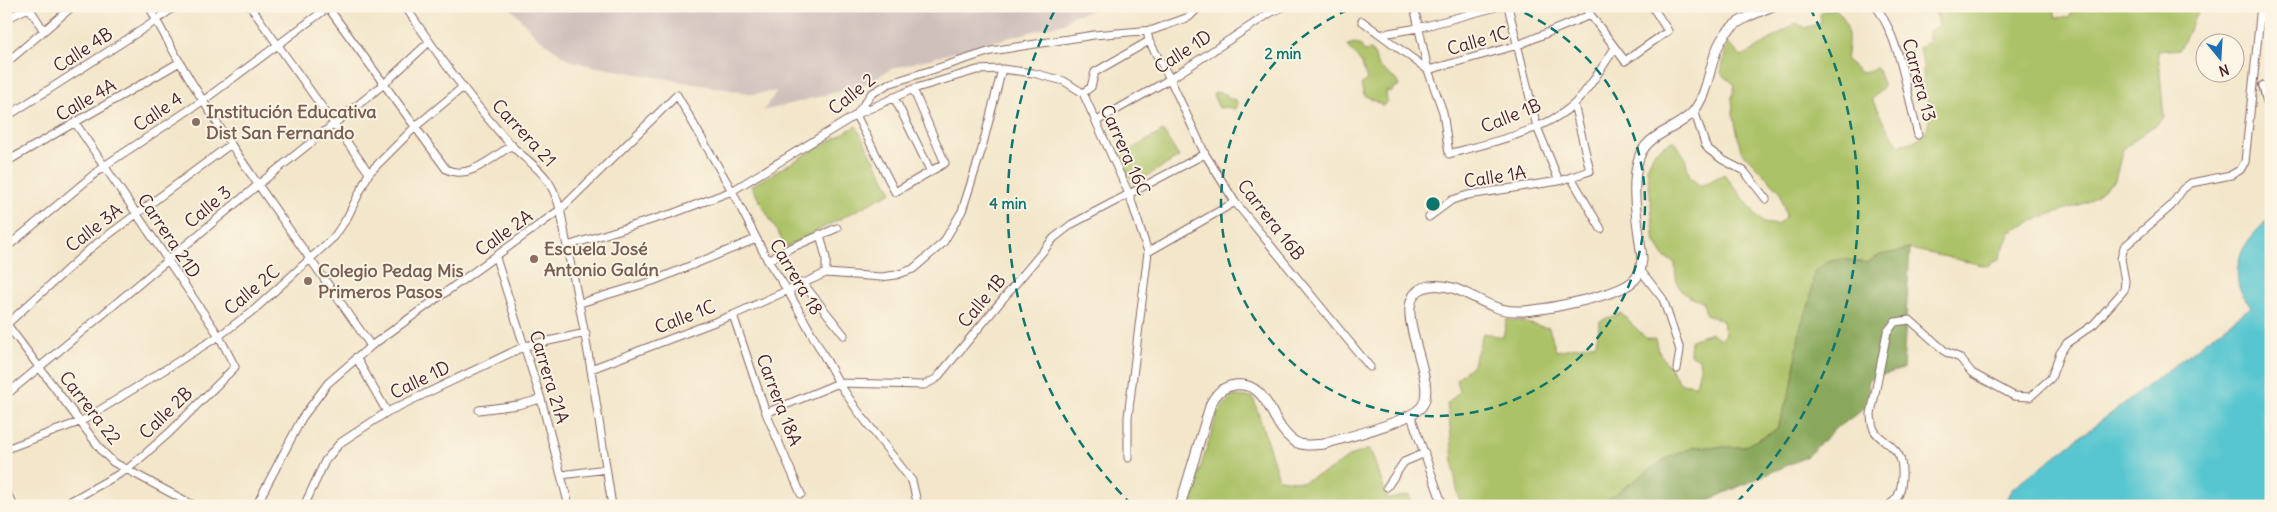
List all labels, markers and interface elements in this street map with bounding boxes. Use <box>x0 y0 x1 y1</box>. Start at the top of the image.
street label: Calle 1C <box>1444 21 1511 60</box>
street label: Calle 4B <box>49 22 117 77</box>
street label: Calle 1D <box>1150 25 1216 79</box>
north arrow <box>2194 32 2244 82</box>
street label: Carrera 13 <box>1897 36 1942 124</box>
text: 2 min <box>1265 44 1302 63</box>
text: N <box>2217 60 2231 80</box>
street label: Calle 2 <box>824 68 880 120</box>
street label: Calle 4A <box>51 73 120 126</box>
street label: Calle 4 <box>129 87 187 136</box>
street label: Calle 1B <box>1477 93 1544 138</box>
street label: Carrera 21 <box>487 94 562 171</box>
place label: Institución Educativa Dist San Fernando <box>206 100 377 144</box>
street label: Carrera 16C <box>1095 101 1156 199</box>
marker: Institución Educativa Dist San Fernando <box>190 116 202 128</box>
street label: Calle 1A <box>1462 160 1528 193</box>
street label: Carrera 16B <box>1233 174 1310 265</box>
street label: Calle 3 <box>180 180 236 233</box>
street label: Carrera 21D <box>133 189 206 282</box>
text: 4 min <box>989 194 1027 213</box>
centre of rings <box>1424 195 1442 213</box>
street label: Calle 3A <box>61 198 127 257</box>
street label: Calle 2A <box>470 204 537 261</box>
street label: Carrera 18 <box>765 234 828 319</box>
place label: Escuela José Antonio Galán <box>544 237 659 281</box>
marker: Escuela José Antonio Galán <box>528 253 540 265</box>
place label: Colegio Pedag Mis Primeros Pasos <box>318 259 464 303</box>
street label: Calle 2C <box>219 260 284 320</box>
street label: Calle 1B <box>953 269 1011 332</box>
marker: Colegio Pedag Mis Primeros Pasos <box>302 275 314 287</box>
street label: Calle 1C <box>651 294 718 339</box>
street label: Carrera 21A <box>524 328 575 426</box>
street label: Carrera 18A <box>751 351 808 449</box>
street label: Calle 1D <box>386 355 454 404</box>
street label: Carrera 22 <box>54 366 126 449</box>
street label: Calle 2B <box>134 382 197 444</box>

